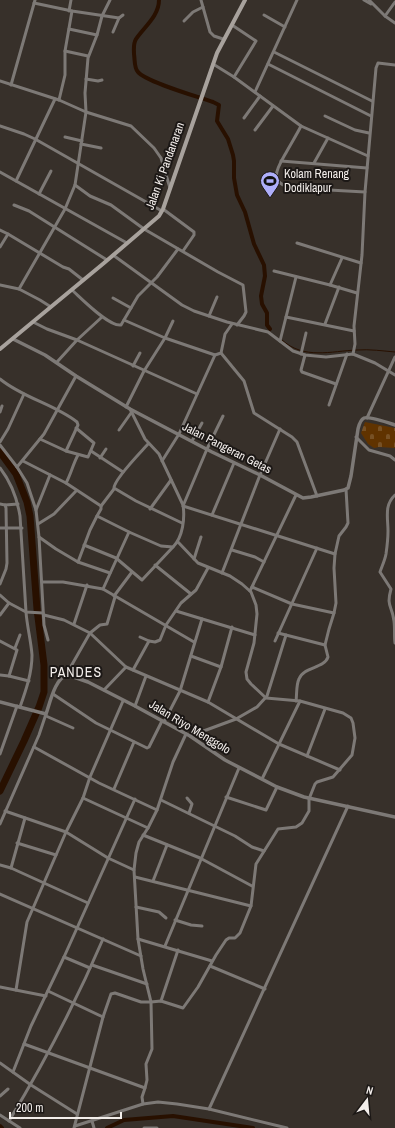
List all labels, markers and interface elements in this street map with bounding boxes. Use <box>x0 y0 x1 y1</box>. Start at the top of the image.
street label: Jalan Ki Pandanaran <box>142 120 188 212</box>
place label: Kolam Renang Dodiklapur <box>284 166 350 196</box>
sports icon: Kolam Renang Dodiklapur <box>259 170 281 198</box>
street label: Jalan Pangeran Getas <box>180 419 274 477</box>
district label: PANDES <box>50 663 102 681</box>
street label: Jalan Riyo Menggolo <box>146 696 234 758</box>
north arrow <box>347 1080 387 1120</box>
text: N <box>365 1083 375 1098</box>
scale bar <box>10 1094 121 1120</box>
text: 200 m <box>16 1100 43 1116</box>

